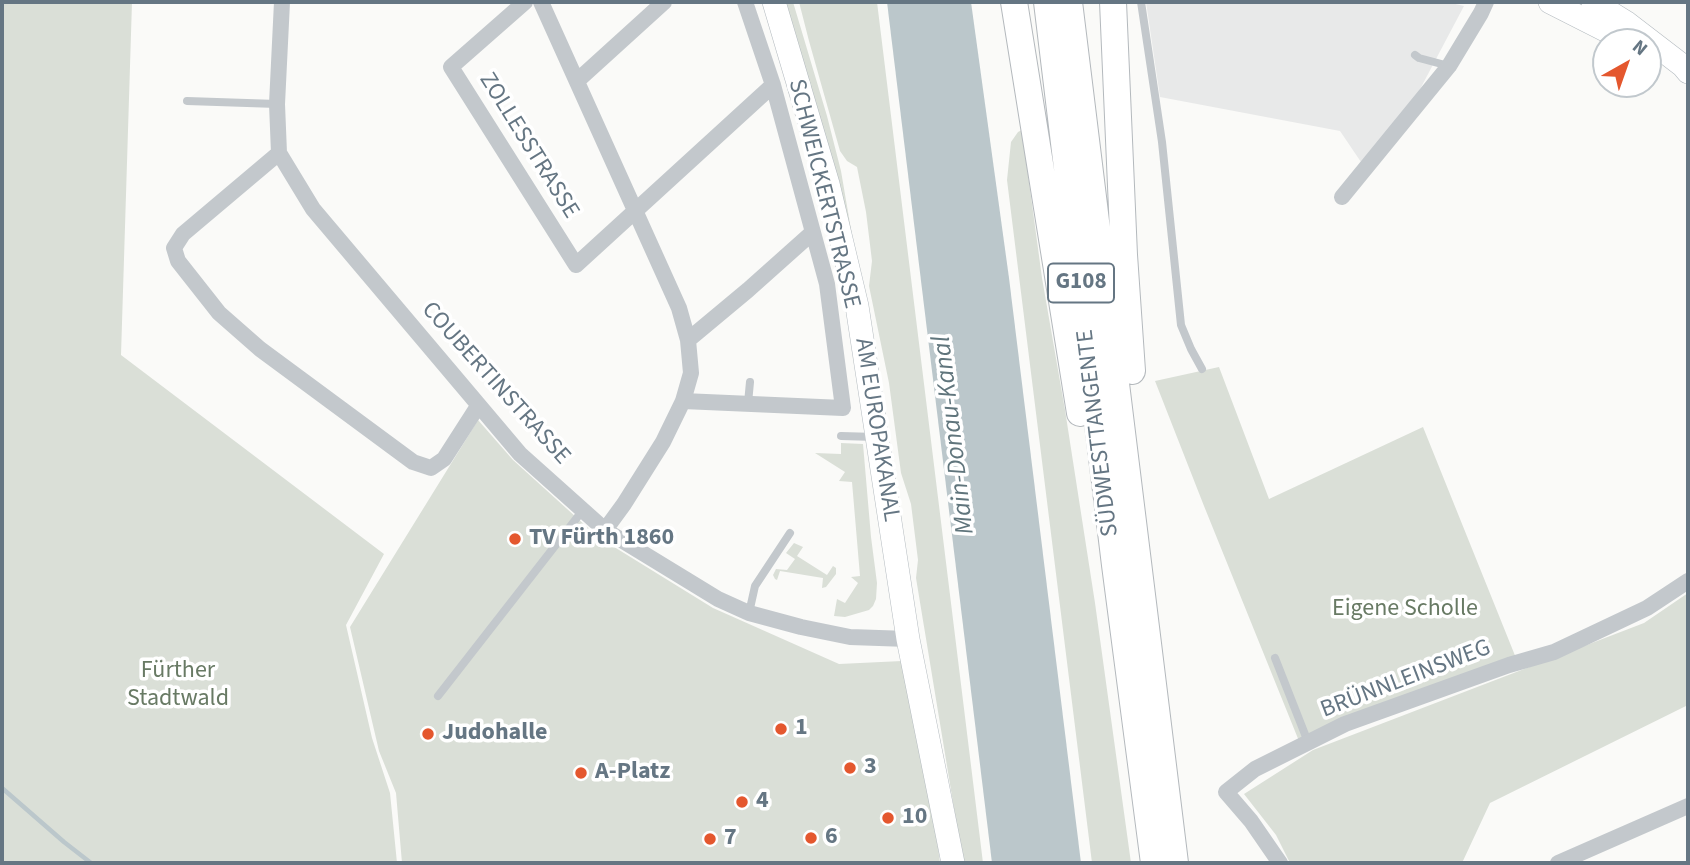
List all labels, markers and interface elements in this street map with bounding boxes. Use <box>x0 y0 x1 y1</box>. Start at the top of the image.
north arrow <box>1592 28 1662 98</box>
text: N <box>1626 34 1653 62</box>
street label: ZOLLESSTRASSE <box>472 68 584 224</box>
street label: SCHWEICKERTSTRASSE <box>781 76 865 312</box>
road number: G108 <box>1048 264 1114 302</box>
street label: COUBERTINSTRASSE <box>414 297 576 471</box>
street label: SÜDWESTTANGENTE <box>1072 328 1126 538</box>
water label: Main-Donau-Kanal <box>927 334 983 536</box>
street label: AM EUROPAKANAL <box>847 336 905 524</box>
place label: TV Fürth 1860 <box>529 525 674 553</box>
marker: TV Fürth 1860 <box>507 531 523 547</box>
park label: Eigene Scholle <box>1332 596 1478 624</box>
street label: BRÜNNLEINSWEG <box>1317 634 1495 726</box>
park label: Fürther Stadtwald <box>127 658 229 714</box>
place label: 1 <box>795 715 808 743</box>
place label: Judohalle <box>442 720 547 748</box>
marker: 1 <box>773 721 789 737</box>
marker: Judohalle <box>420 726 436 742</box>
place label: 3 <box>864 754 877 782</box>
place label: A-Platz <box>595 759 670 787</box>
marker: 3 <box>842 760 858 776</box>
marker: A-Platz <box>573 765 589 781</box>
place label: 4 <box>756 788 769 816</box>
marker: 4 <box>734 794 750 810</box>
place label: 10 <box>902 804 927 832</box>
marker: 10 <box>880 810 896 826</box>
place label: 6 <box>825 824 838 852</box>
place label: 7 <box>724 825 737 853</box>
marker: 6 <box>803 830 819 846</box>
marker: 7 <box>702 831 718 847</box>

